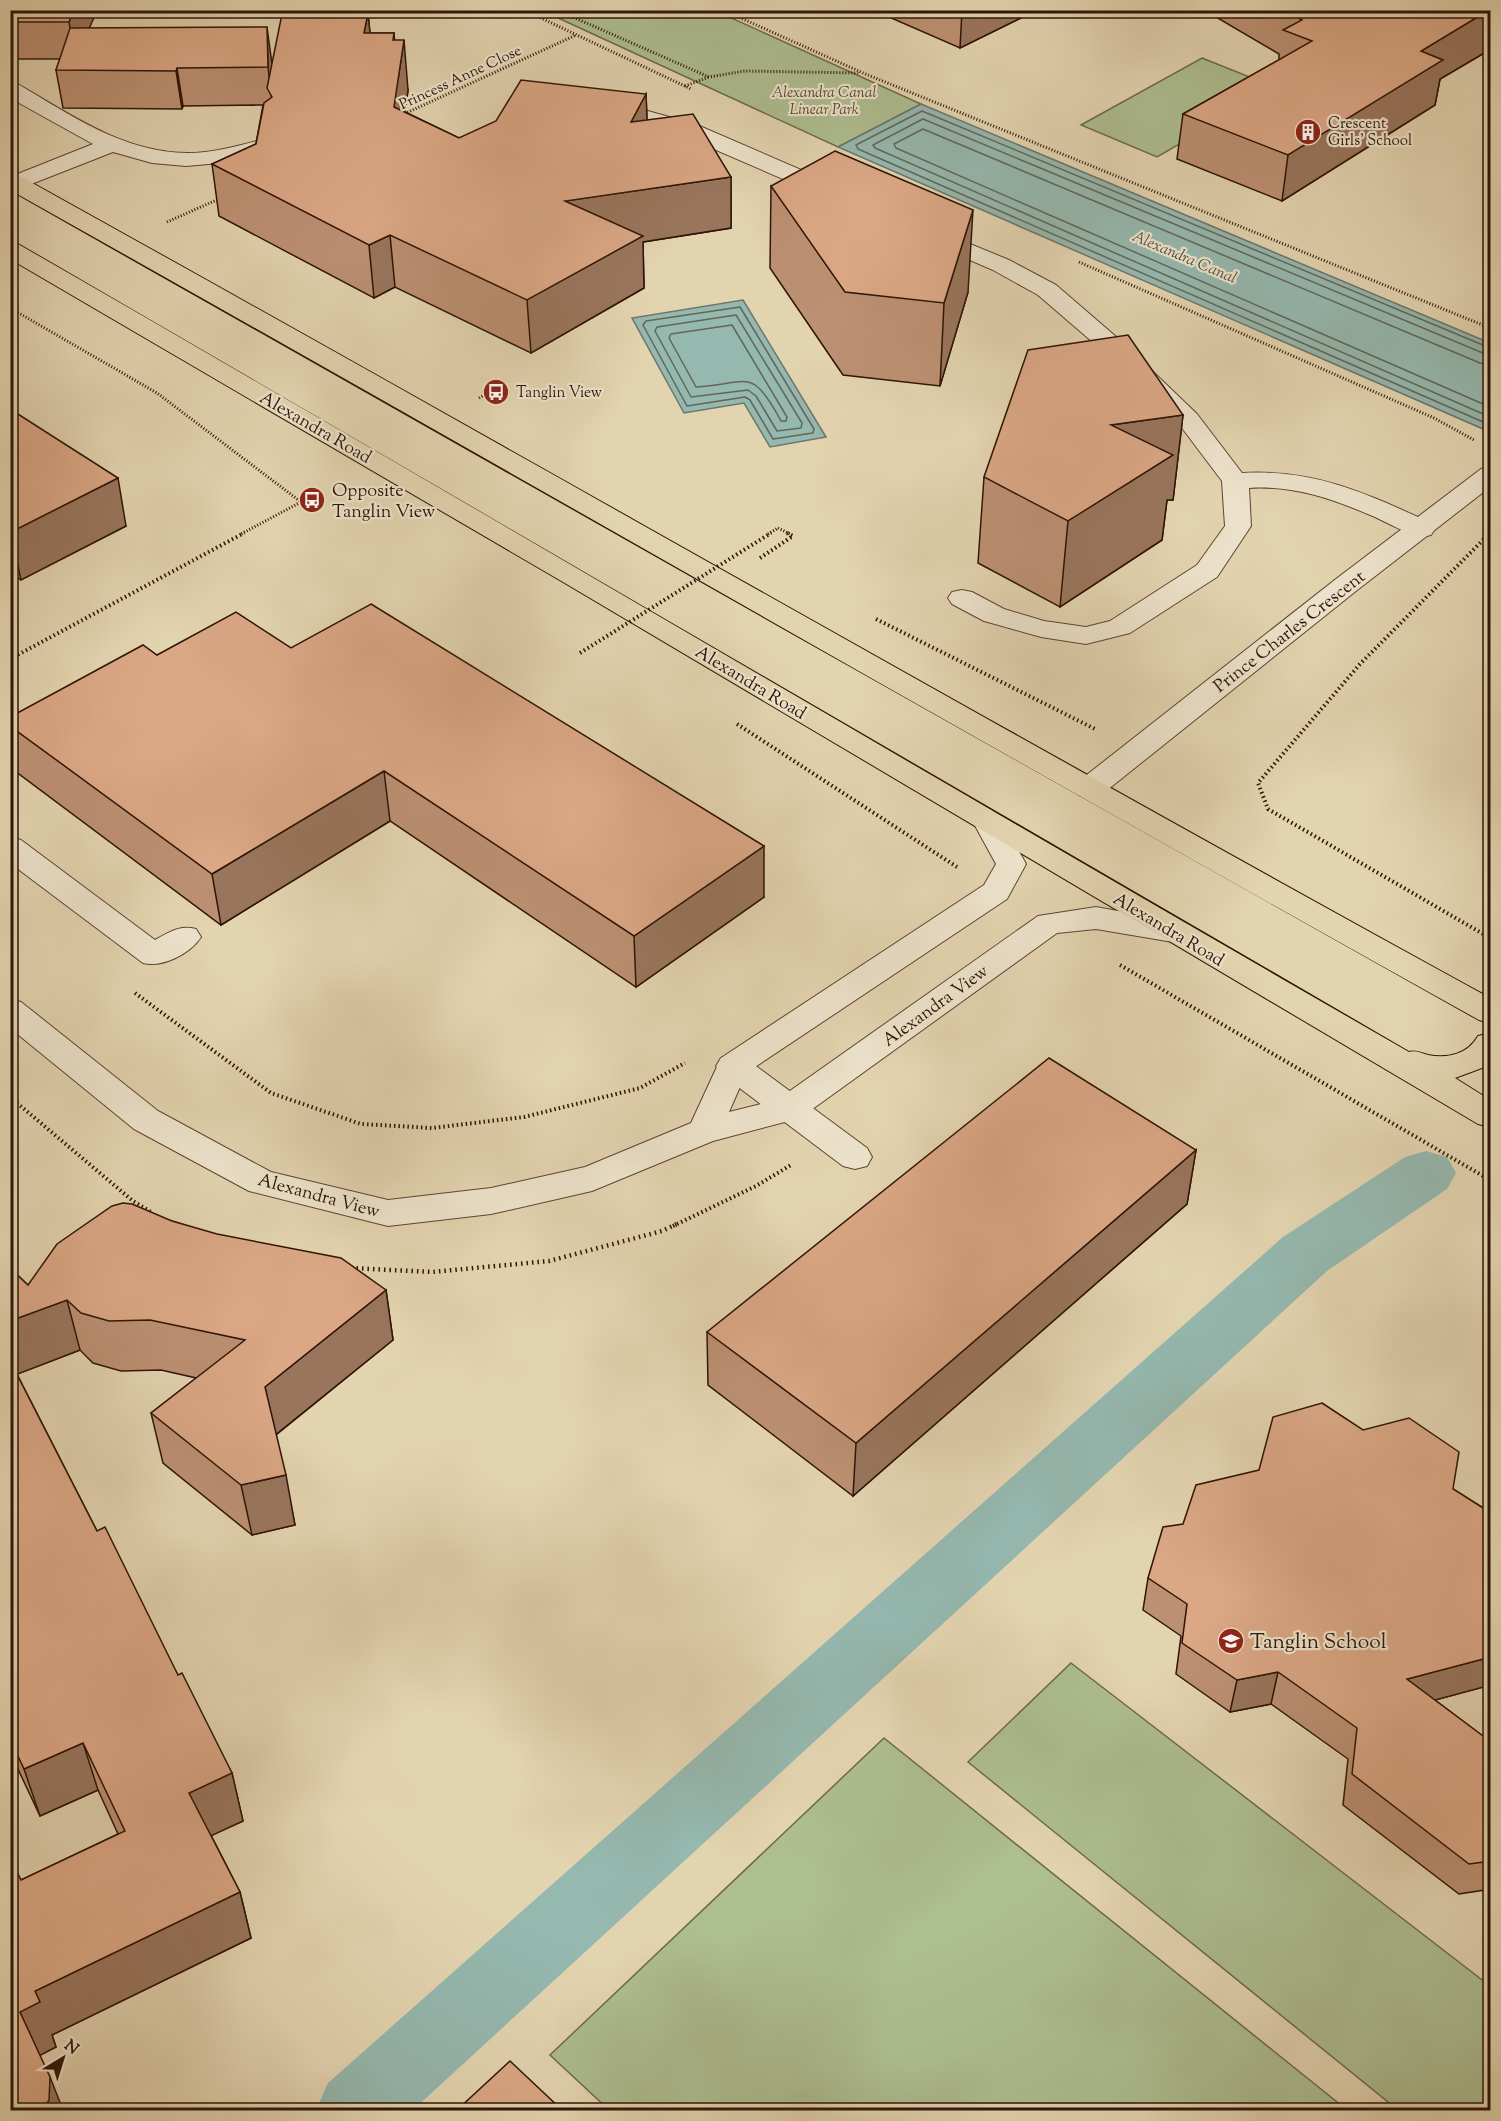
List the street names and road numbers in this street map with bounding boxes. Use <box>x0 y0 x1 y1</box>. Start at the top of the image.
street label: Princess Anne Close <box>396 41 525 116</box>
street label: Alexandra Road <box>254 386 376 471</box>
street label: Prince Charles Crescent <box>1209 565 1372 700</box>
street label: Alexandra Road <box>689 640 811 727</box>
street label: Alexandra Road <box>1107 887 1229 974</box>
street label: Alexandra View <box>878 959 995 1054</box>
street label: Alexandra View <box>255 1168 383 1226</box>

